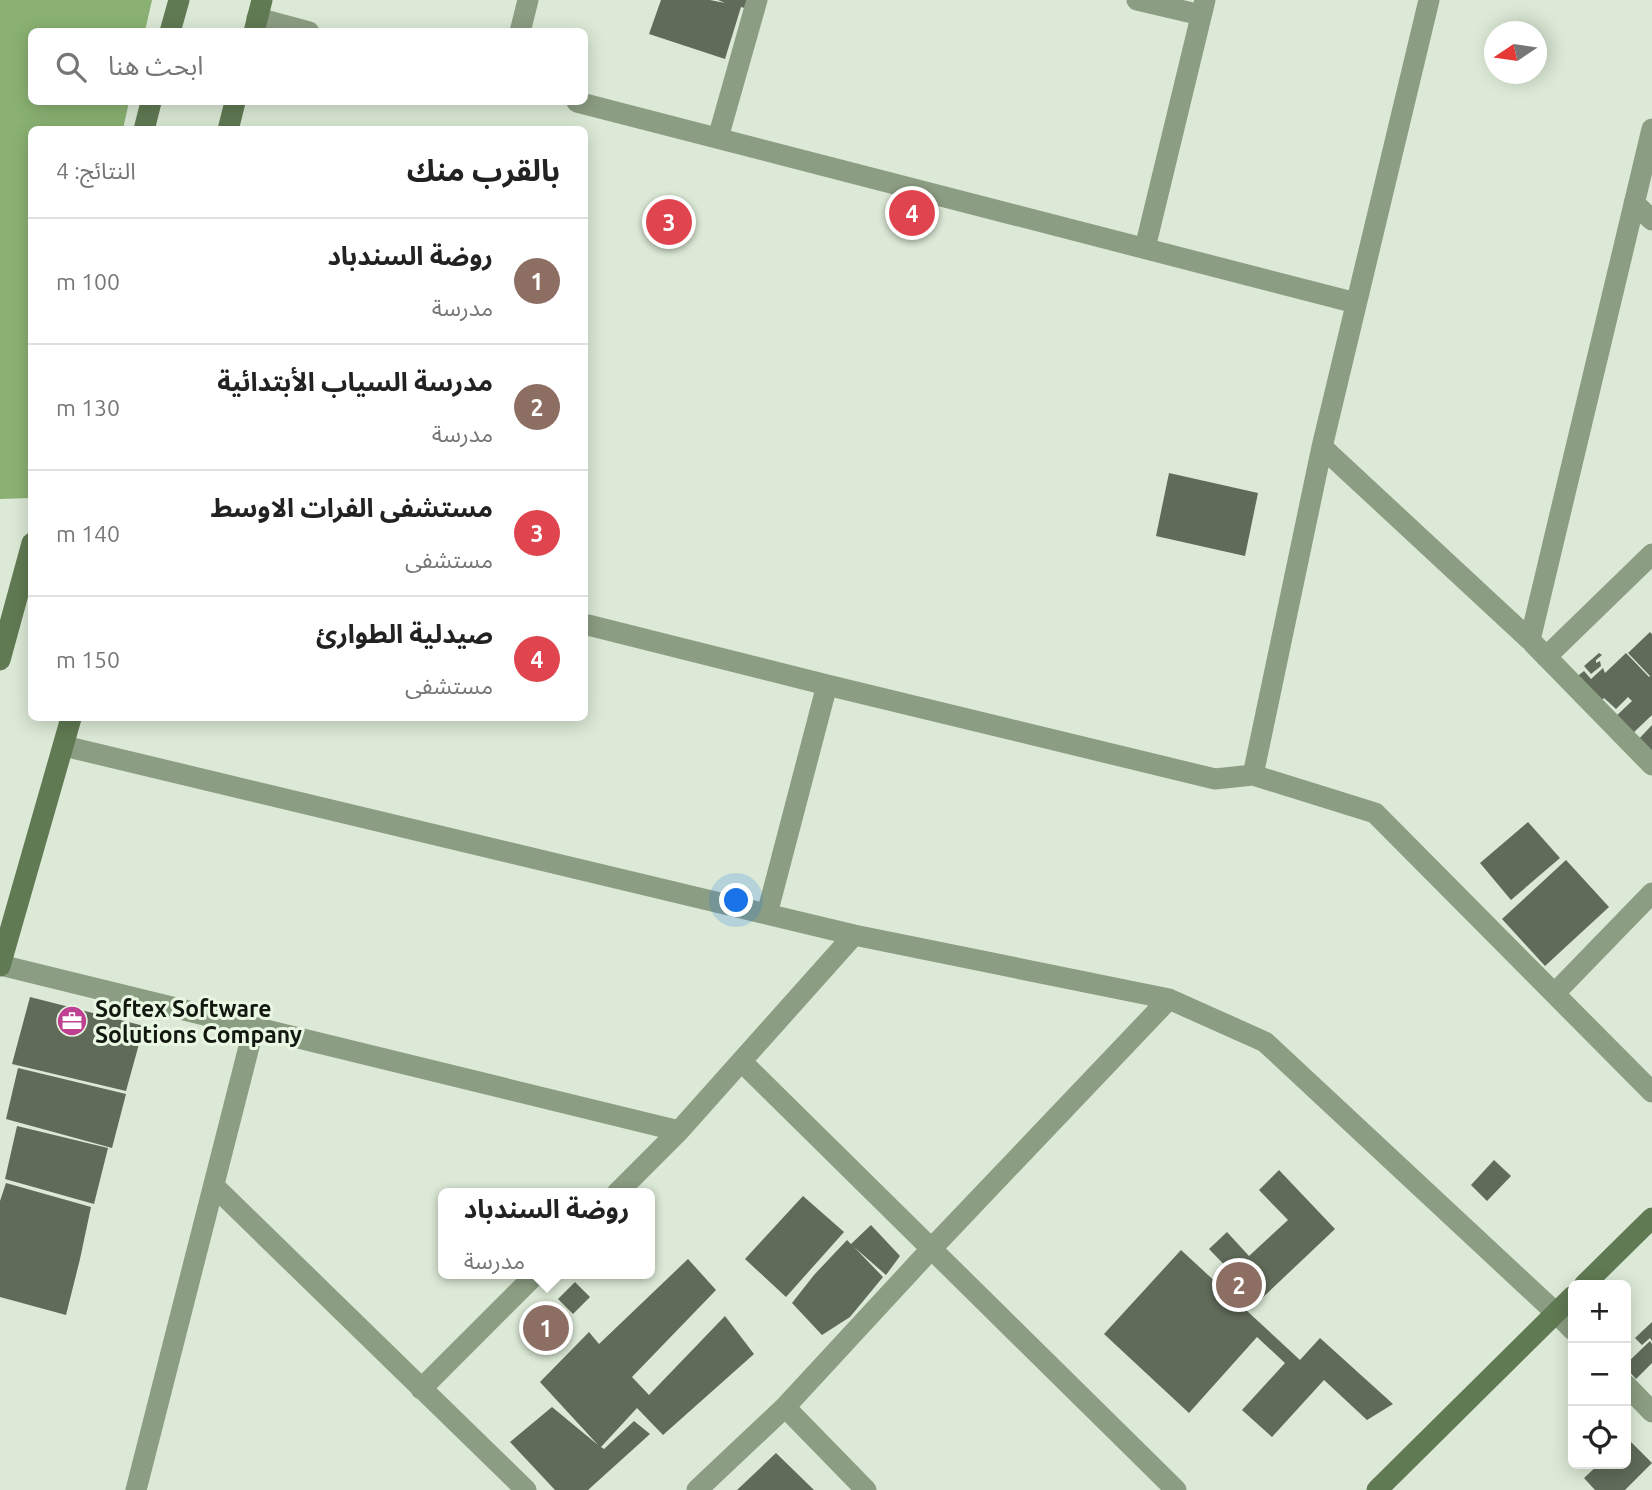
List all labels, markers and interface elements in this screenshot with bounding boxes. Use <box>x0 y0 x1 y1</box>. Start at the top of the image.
north arrow <box>1484 21 1547 84</box>
search box <box>28 28 588 105</box>
icon: search <box>52 48 90 86</box>
text: ابحث هنا <box>108 51 204 80</box>
text: بالقرب منك <box>407 153 560 187</box>
text: النتائج: 4 <box>56 158 136 183</box>
pin: 4 <box>889 187 935 239</box>
pin: 3 <box>646 196 692 248</box>
text: روضة السندباد <box>327 241 493 270</box>
text: 100 m <box>56 269 120 294</box>
text: 1 <box>531 269 544 294</box>
text: مدرسة <box>432 295 493 320</box>
text: مدرسة السياب الأبتدائية <box>217 367 493 396</box>
text: 130 m <box>56 395 120 420</box>
text: 2 <box>531 395 544 420</box>
text: مدرسة <box>432 421 493 446</box>
text: مستشفى الفرات الاوسط <box>210 493 493 522</box>
text: 140 m <box>56 521 120 546</box>
text: 3 <box>531 521 544 546</box>
text: مستشفى <box>405 547 493 572</box>
text: صيدلية الطوارئ <box>316 619 493 648</box>
text: 150 m <box>56 647 120 672</box>
text: 4 <box>531 647 544 672</box>
text: مستشفى <box>405 673 493 698</box>
your location <box>719 883 753 917</box>
place label: Softex Software Solutions Company <box>95 996 302 1047</box>
office icon: Softex Software Solutions Company <box>55 1004 89 1038</box>
popup <box>438 1188 655 1279</box>
text: روضة السندباد <box>464 1194 629 1223</box>
text: مدرسة <box>464 1248 525 1273</box>
pin: 2 <box>1216 1259 1262 1311</box>
map controls <box>1568 1280 1631 1469</box>
button: + <box>1568 1280 1631 1343</box>
pin: 1 <box>523 1302 569 1354</box>
button: − <box>1568 1343 1631 1406</box>
button: locate <box>1568 1406 1631 1469</box>

